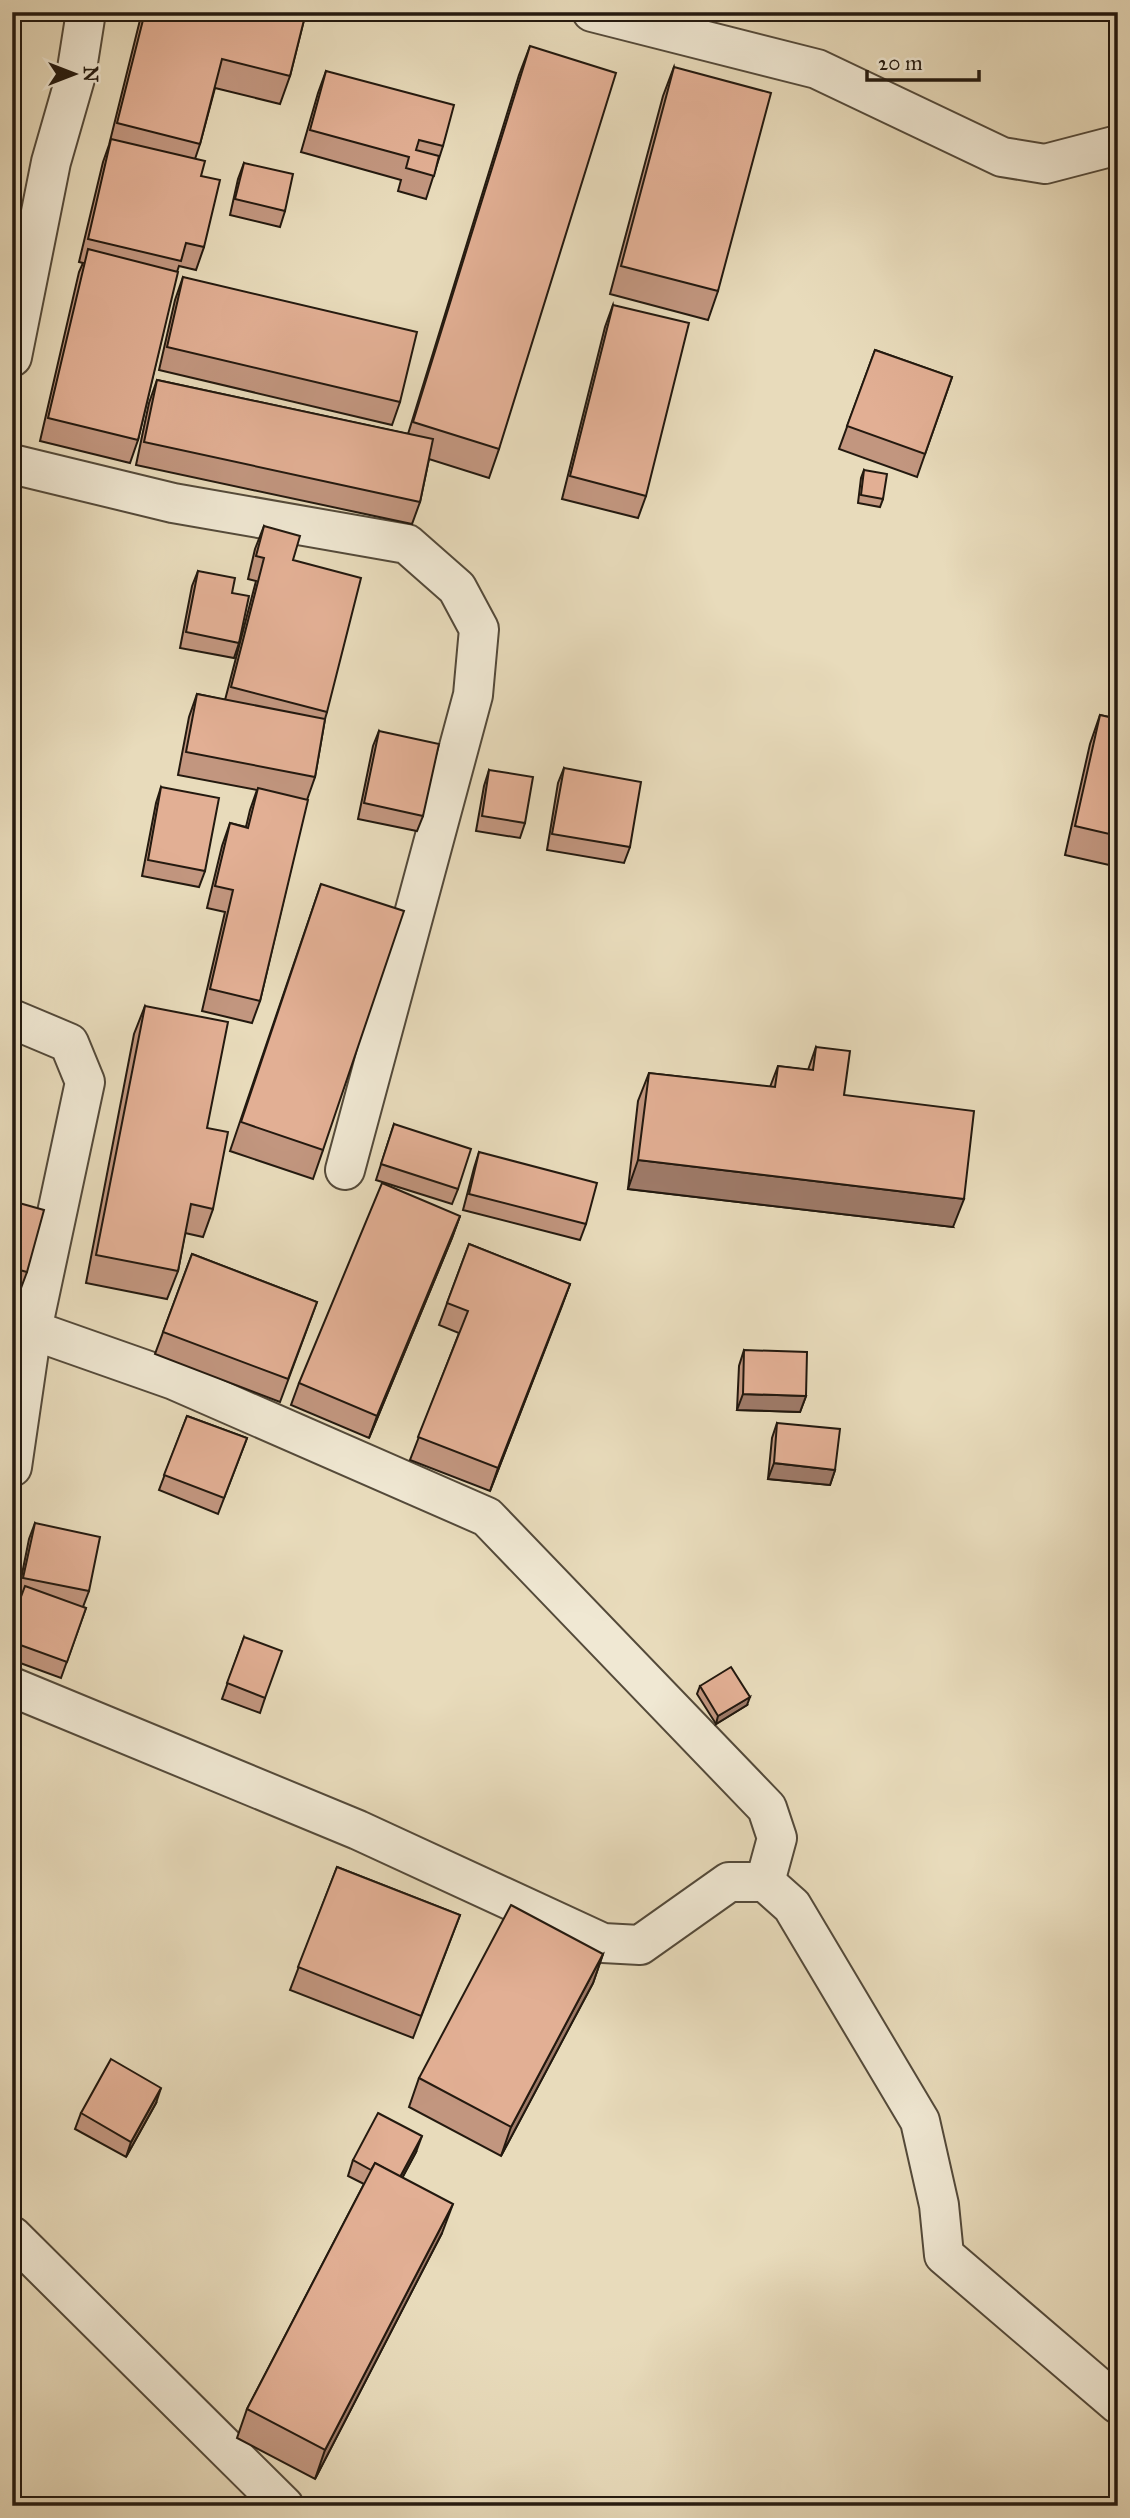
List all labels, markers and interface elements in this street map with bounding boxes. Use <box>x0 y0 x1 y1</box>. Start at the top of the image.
north arrow <box>38 38 108 108</box>
scale bar <box>867 38 979 82</box>
text: 20 m <box>878 50 923 76</box>
text: N <box>79 66 102 82</box>

